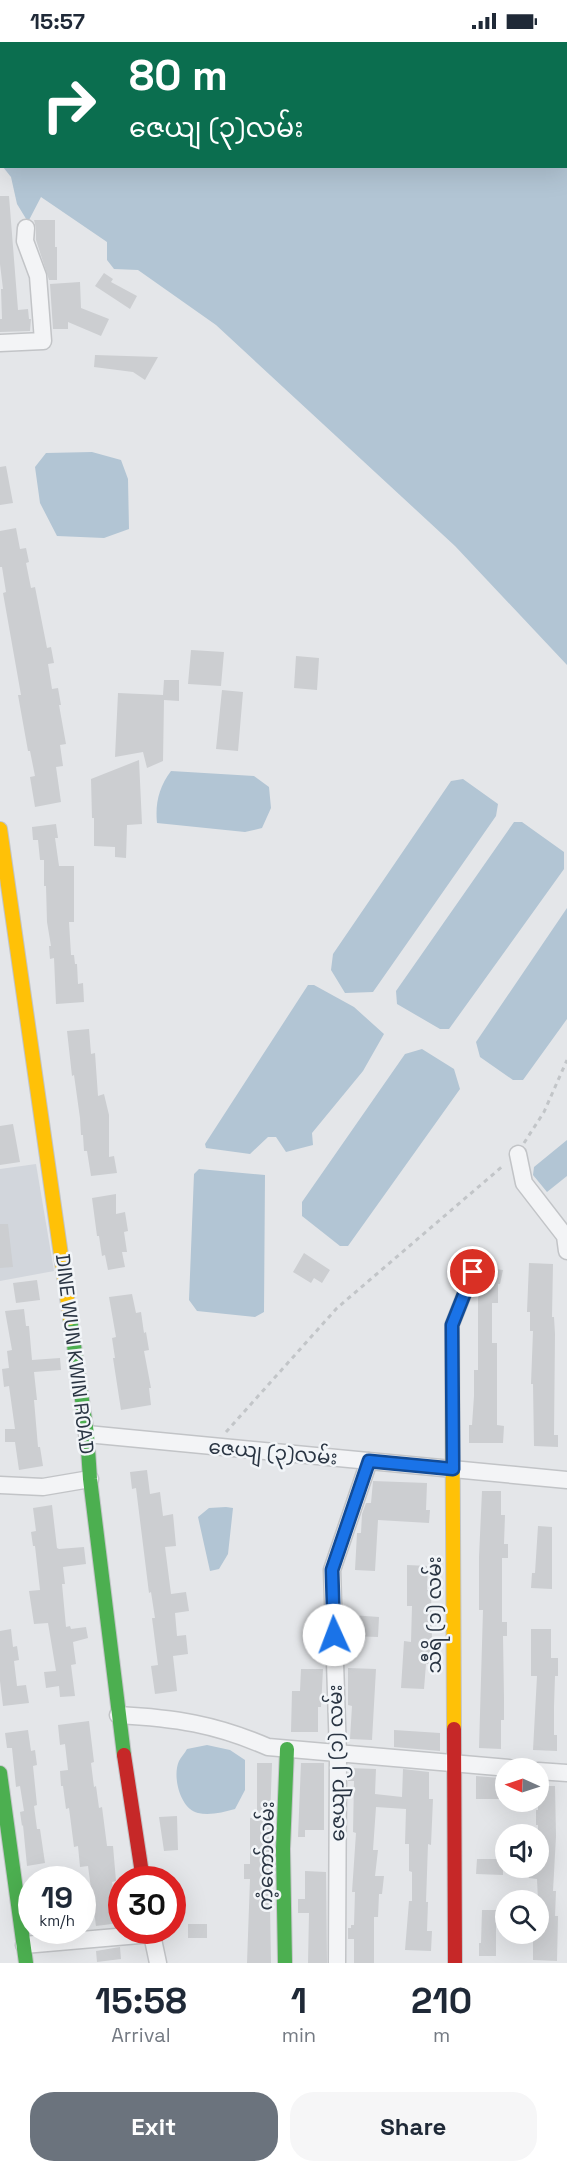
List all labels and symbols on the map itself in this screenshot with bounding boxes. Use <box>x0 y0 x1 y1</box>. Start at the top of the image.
pin <box>447 1246 498 1297</box>
street label: DINE WUN KWIN ROAD <box>50 1252 100 1456</box>
street label: ဇေယျ (၃)လမ်း <box>207 1432 339 1474</box>
street label: သီရိ (၁) လမ်း <box>420 1556 450 1674</box>
position arrow <box>302 1603 366 1667</box>
street label: ဇေယျာ၂ (၁) လမ်း <box>321 1684 353 1842</box>
north arrow <box>495 1758 549 1812</box>
street label: ကံ့ကော်လမ်း <box>251 1801 281 1911</box>
speed limit sign: 30 <box>108 1866 186 1944</box>

